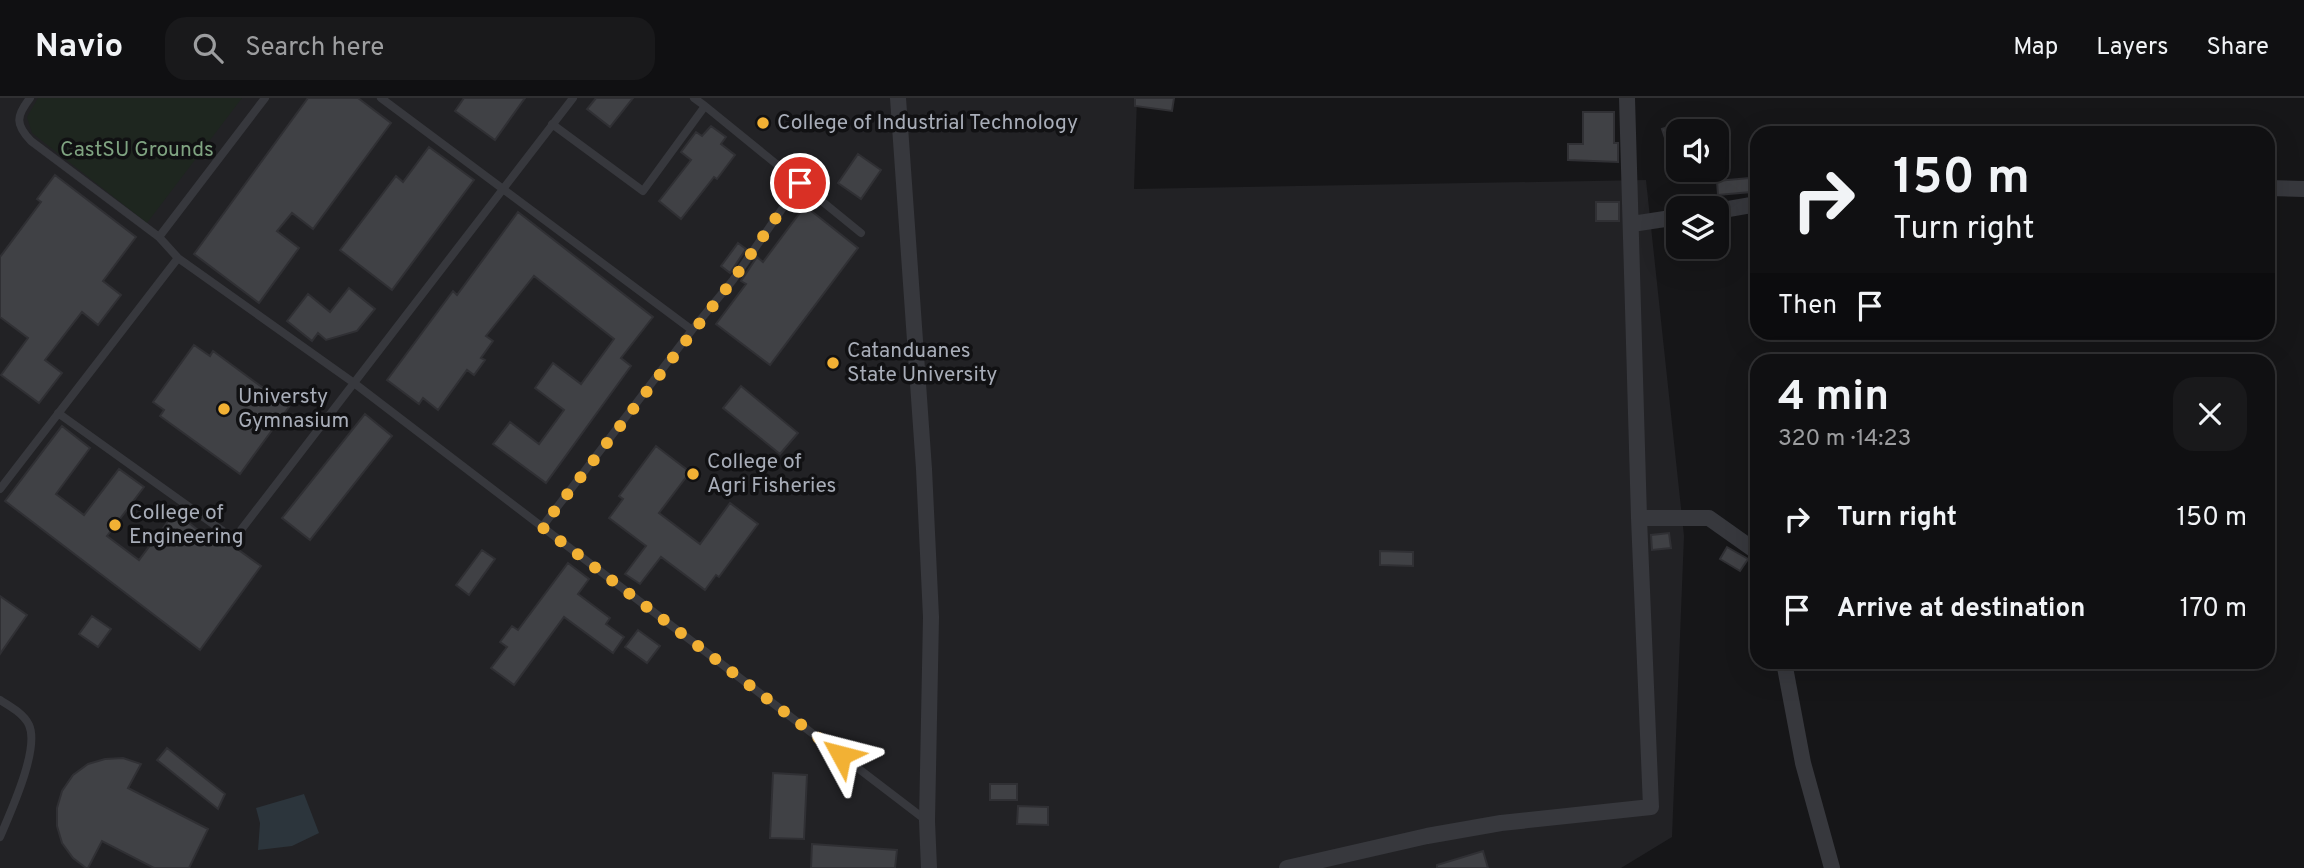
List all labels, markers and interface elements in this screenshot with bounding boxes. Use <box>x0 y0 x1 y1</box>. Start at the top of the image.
search box <box>165 17 655 80</box>
text: Navio <box>35 27 123 69</box>
icon: search <box>189 29 227 67</box>
text: Search here <box>245 32 384 65</box>
text: Map <box>2013 33 2058 63</box>
text: Layers <box>2096 33 2168 63</box>
text: Share <box>2206 33 2269 63</box>
place label: College of Industrial Technology <box>777 110 1078 137</box>
marker: College of Industrial Technology <box>755 115 771 131</box>
map controls <box>1666 119 1729 259</box>
button: sound <box>1666 119 1729 182</box>
park label: CastSU Grounds <box>60 137 214 164</box>
text: 150 m <box>1893 149 2030 211</box>
pin <box>770 153 830 213</box>
icon: right <box>1778 154 1869 245</box>
icon: arrive <box>781 164 819 202</box>
button: layers <box>1666 196 1729 259</box>
text: Turn right <box>1893 210 2035 250</box>
icon: arrive <box>1851 287 1889 325</box>
text: Then <box>1778 290 1837 323</box>
place label: Catanduanes State University <box>847 338 997 389</box>
marker: Catanduanes State University <box>825 355 841 371</box>
text: 4 min <box>1778 372 1889 425</box>
button: close <box>2173 377 2247 451</box>
place label: Universty Gymnasium <box>238 384 349 435</box>
marker: Universty Gymnasium <box>216 401 232 417</box>
text: 320 m · 14:23 <box>1778 425 1911 454</box>
place label: College of Agri Fisheries <box>707 449 836 500</box>
marker: College of Agri Fisheries <box>685 466 701 482</box>
place label: College of Engineering <box>129 500 243 551</box>
icon: right <box>1778 500 1816 538</box>
text: Turn right <box>1837 502 1957 535</box>
text: 150 m <box>2176 502 2247 535</box>
marker: College of Engineering <box>107 517 123 533</box>
icon: arrive <box>1778 591 1816 629</box>
text: Arrive at destination <box>1837 593 2085 626</box>
text: 170 m <box>2180 593 2247 626</box>
position arrow <box>804 718 878 792</box>

